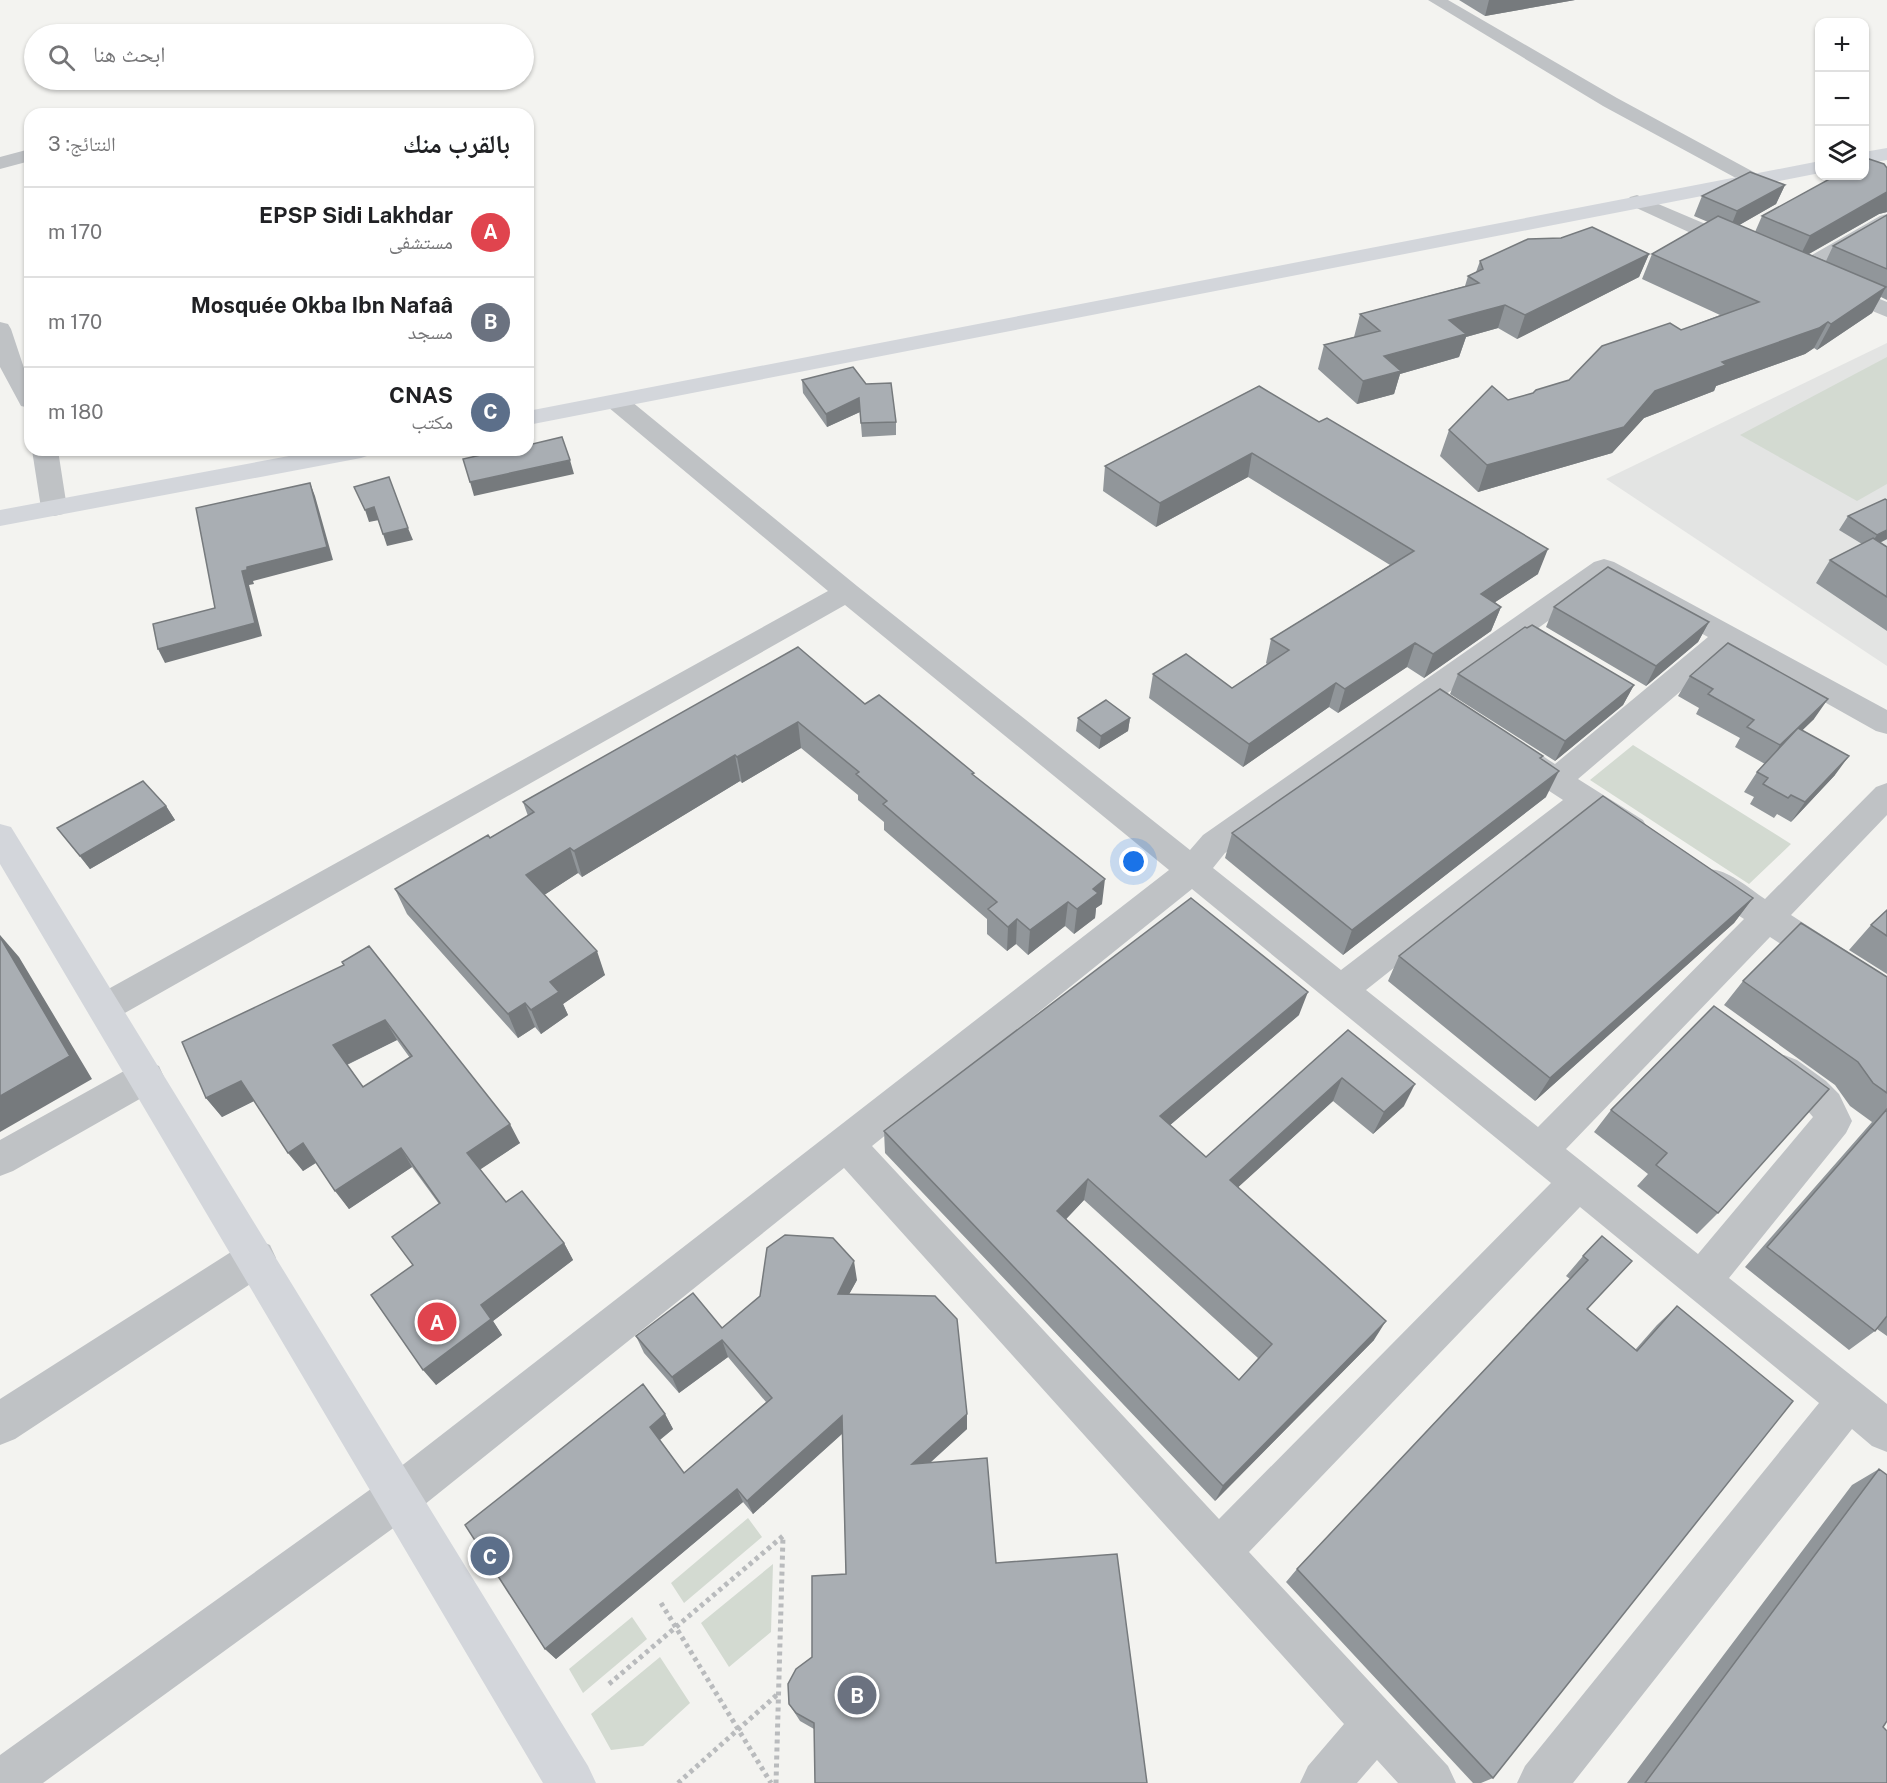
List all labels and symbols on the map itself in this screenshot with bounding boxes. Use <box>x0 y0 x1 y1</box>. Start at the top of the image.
your location <box>1119 847 1148 876</box>
pin: A <box>418 1300 456 1344</box>
pin: C <box>470 1534 510 1578</box>
pin: B <box>838 1672 876 1718</box>

